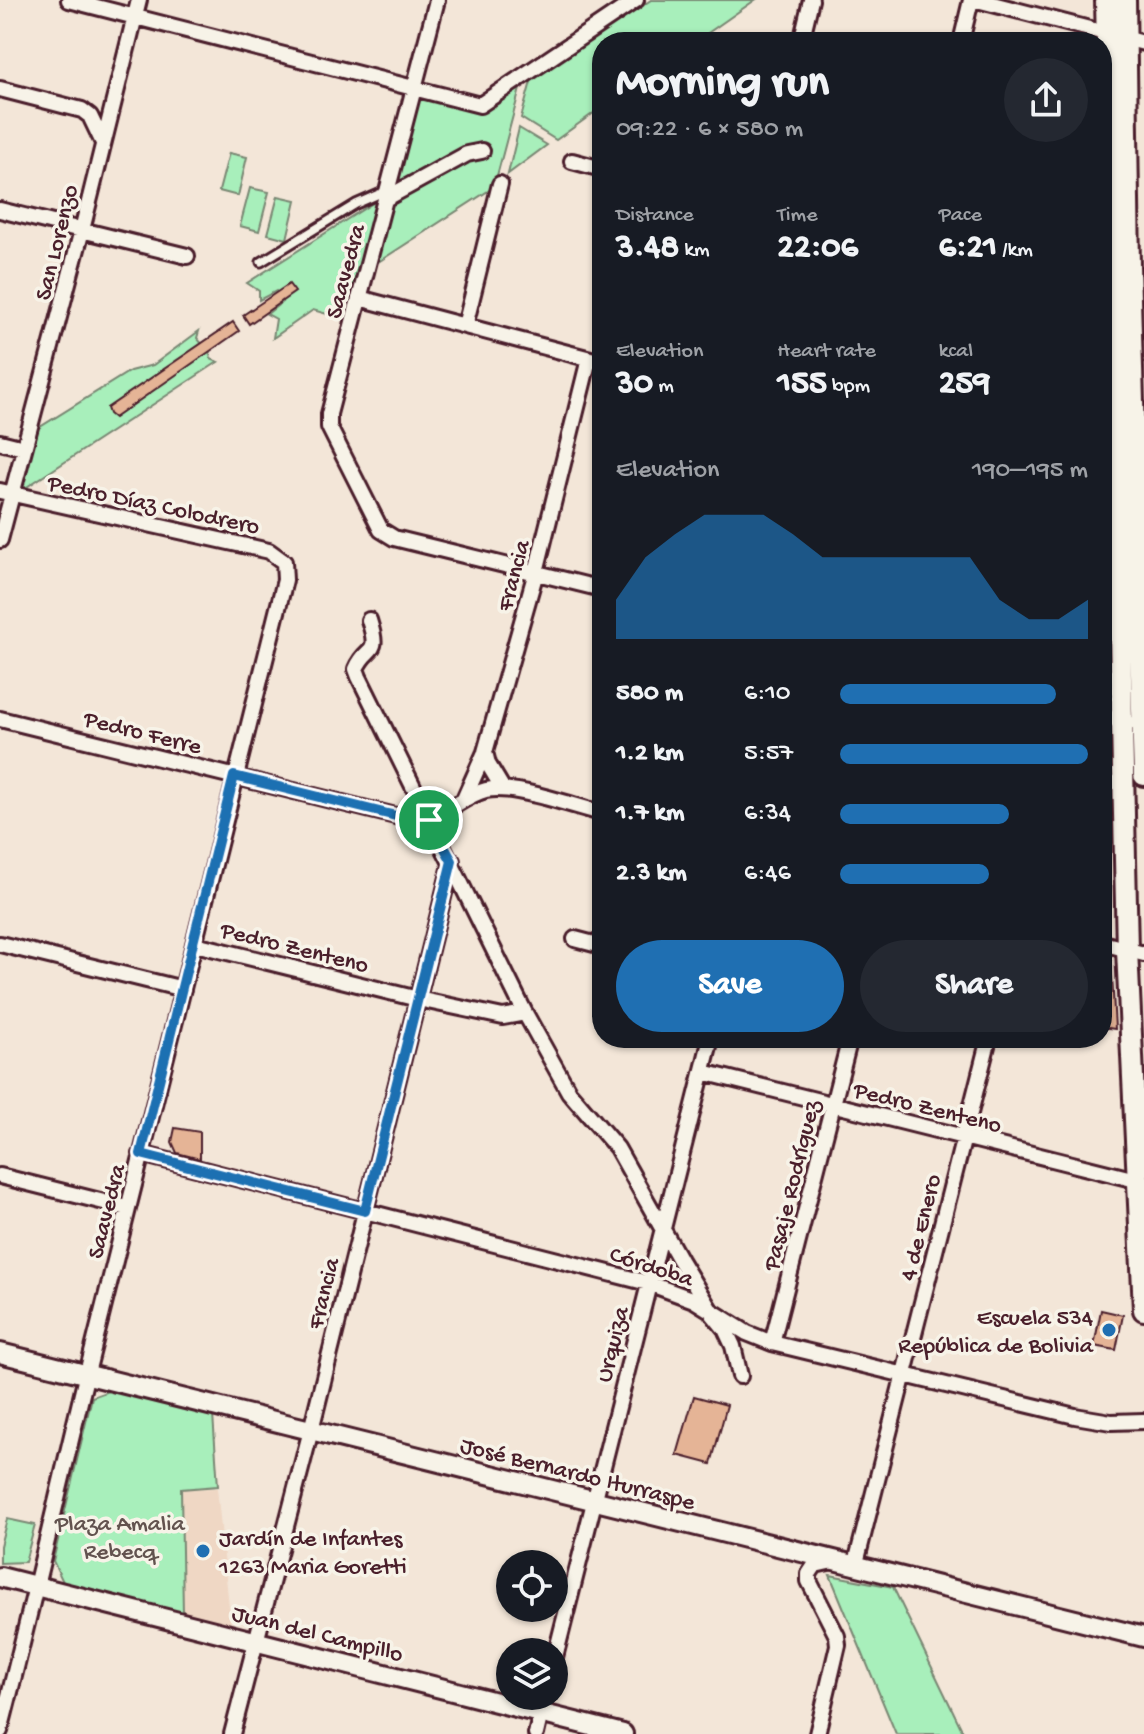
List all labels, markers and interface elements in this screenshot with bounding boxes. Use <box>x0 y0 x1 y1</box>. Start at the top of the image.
button: share <box>1004 58 1088 142</box>
text: Morning run <box>616 59 829 111</box>
text: 09:22 · 6 × 580 m <box>616 115 803 146</box>
street label: San Lorenzo <box>30 182 87 304</box>
text: Distance <box>616 203 694 229</box>
text: Time <box>777 203 818 229</box>
text: Pace <box>939 203 982 229</box>
street label: Saavedra <box>321 221 374 322</box>
text: 3.48 <box>616 229 679 269</box>
text: 22:06 <box>777 229 858 269</box>
text: 6:21 <box>939 229 997 269</box>
text: km <box>679 238 710 264</box>
text: /km <box>997 238 1033 264</box>
text: Elevation <box>616 339 703 365</box>
text: Heart rate <box>777 339 876 365</box>
text: kcal <box>939 339 973 365</box>
text: 30 <box>616 365 653 405</box>
text: 155 <box>777 365 827 405</box>
text: 259 <box>939 365 990 405</box>
text: m <box>653 374 674 400</box>
text: bpm <box>827 374 870 400</box>
text: Elevation <box>616 456 719 487</box>
text: 190–195 m <box>972 456 1088 487</box>
street label: Pedro Díaz Colodrero <box>44 470 262 543</box>
street label: Francia <box>492 537 539 615</box>
text: 580 m <box>616 679 683 710</box>
text: 6:10 <box>744 679 791 710</box>
street label: Pedro Ferre <box>79 706 205 763</box>
text: 1.2 km <box>616 739 684 770</box>
text: 5:57 <box>744 739 793 770</box>
pin <box>395 786 463 854</box>
icon: arrive <box>407 798 451 842</box>
text: 1.7 km <box>616 799 684 830</box>
text: 6:34 <box>744 799 791 830</box>
text: 2.3 km <box>616 859 687 890</box>
text: 6:46 <box>744 859 791 890</box>
street label: Pedro Zenteno <box>216 917 371 982</box>
button: Save <box>616 940 844 1032</box>
button: Share <box>860 940 1088 1032</box>
street label: Pedro Zenteno <box>849 1077 1004 1142</box>
street label: Pasaje Rodríguez <box>758 1096 829 1275</box>
street label: Saavedra <box>83 1161 134 1262</box>
street label: 4 de Enero <box>895 1172 950 1284</box>
street label: Córdoba <box>605 1241 697 1296</box>
street label: Francia <box>302 1255 348 1333</box>
street label: Urquiza <box>591 1303 638 1386</box>
place label: Escuela 534 República de Bolivia <box>898 1305 1094 1362</box>
marker: Escuela 534 República de Bolivia <box>1100 1321 1118 1339</box>
street label: José Bernardo Iturraspe <box>457 1432 698 1519</box>
park label: Plaza Amalia Rebecq <box>54 1511 186 1568</box>
place label: Jardín de Infantes 1263 Maria Goretti <box>218 1526 407 1583</box>
marker: Jardín de Infantes 1263 Maria Goretti <box>194 1542 212 1560</box>
map controls <box>496 1550 568 1710</box>
button: locate <box>496 1550 568 1622</box>
street label: Juan del Campillo <box>229 1600 406 1671</box>
button: layers <box>496 1638 568 1710</box>

